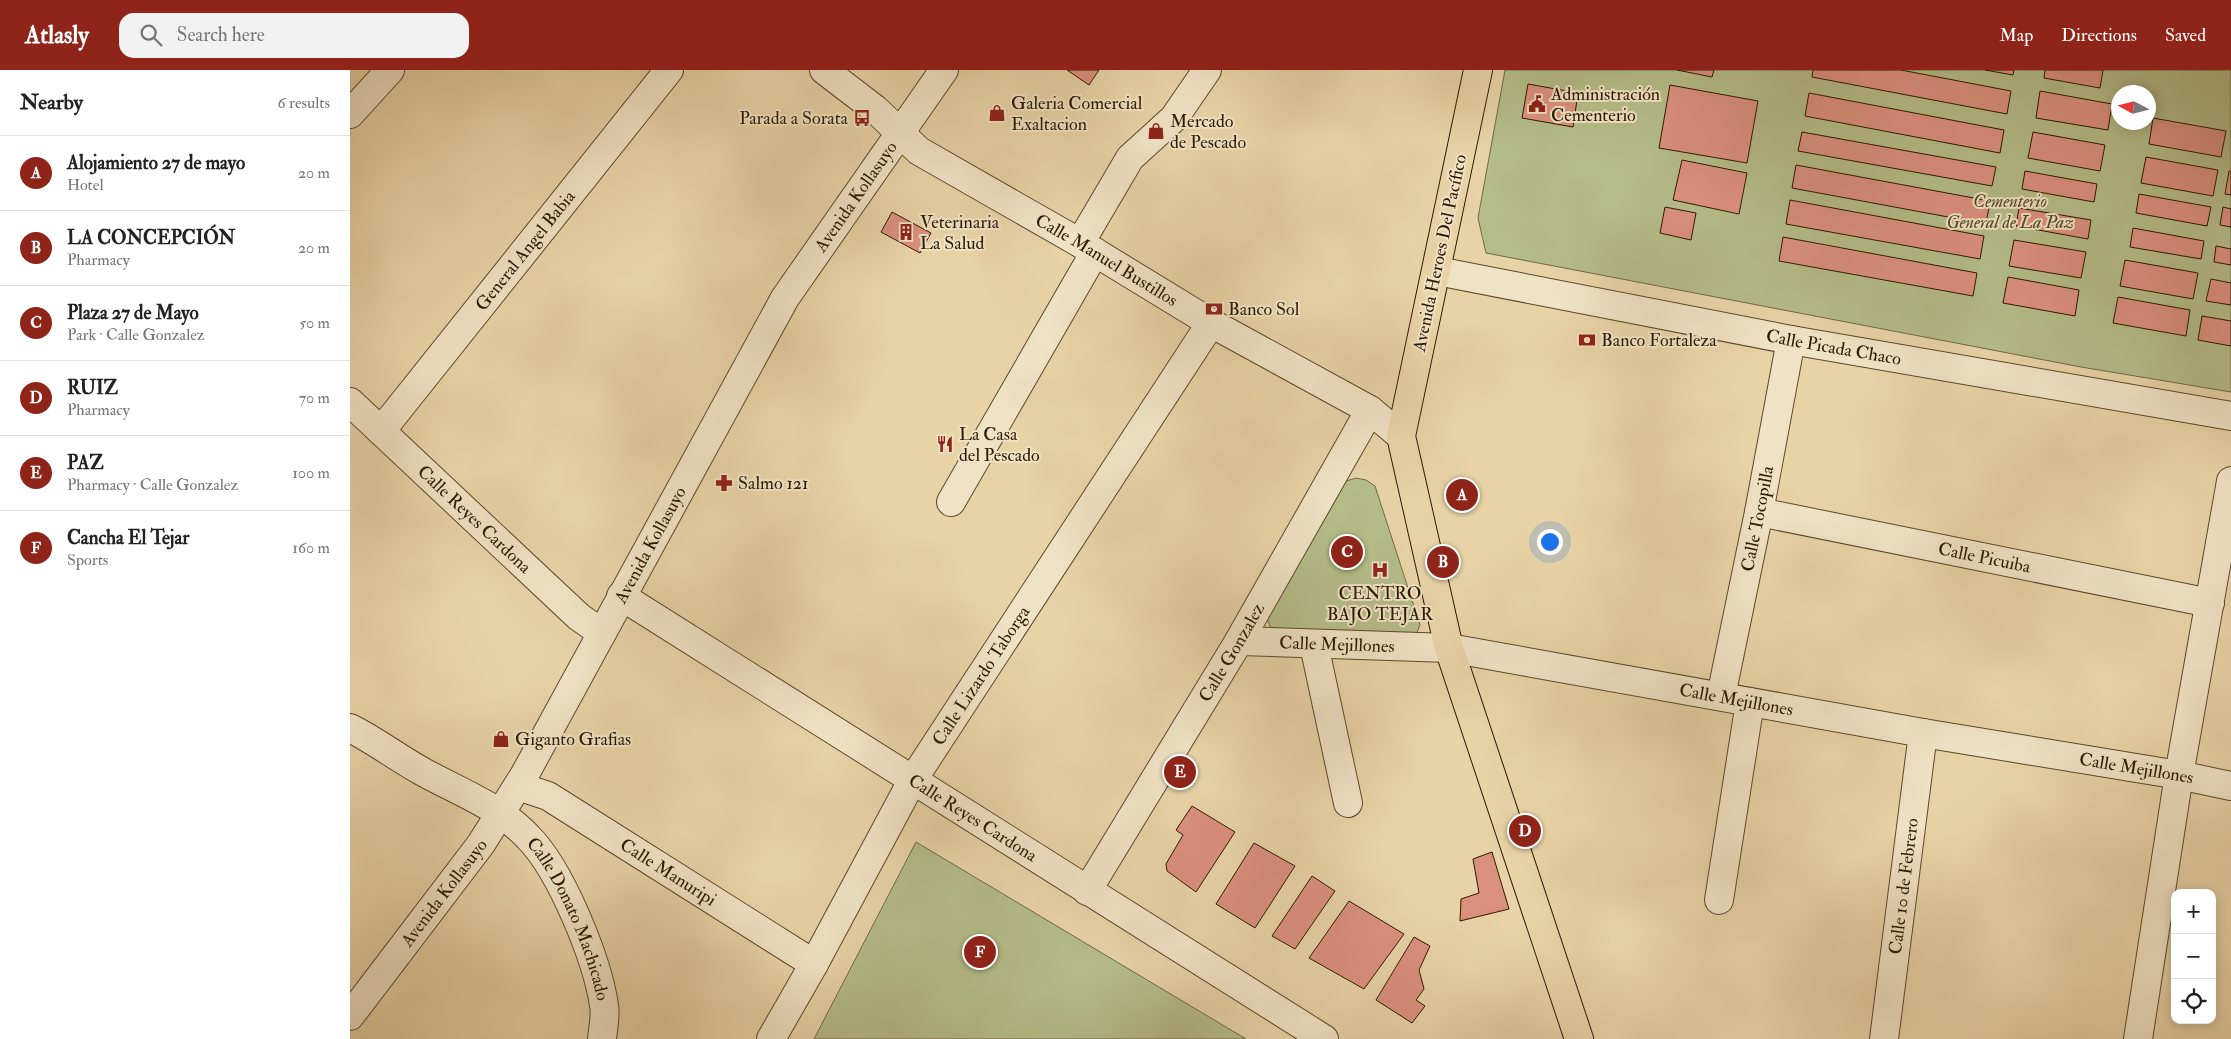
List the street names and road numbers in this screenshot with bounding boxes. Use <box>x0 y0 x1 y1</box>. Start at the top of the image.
street label: Avenida Kollasuyo <box>809 136 902 257</box>
street label: Avenida Heroes Del Pacífico <box>1408 152 1472 355</box>
street label: General Angel Babia <box>470 185 580 315</box>
street label: Calle Manuel Bustillos <box>1031 208 1182 312</box>
street label: Calle Picada Chaco <box>1764 324 1903 370</box>
street label: Calle Reyes Cardona <box>413 460 537 578</box>
street label: Calle Tocopilla <box>1736 463 1779 574</box>
street label: Avenida Kollasuyo <box>609 482 692 608</box>
street label: Calle Picuiba <box>1936 537 2033 578</box>
street label: Calle Gonzalez <box>1193 599 1270 706</box>
street label: Calle Lizardo Taborga <box>927 601 1035 750</box>
street label: Calle Mejillones <box>1279 631 1395 658</box>
street label: Calle Mejillones <box>1677 678 1795 721</box>
street label: Calle Mejillones <box>2078 747 2196 789</box>
street label: Calle Reyes Cardona <box>904 769 1042 867</box>
street label: Calle 10 de Febrero <box>1883 816 1924 956</box>
street label: Calle Donato Machicado <box>522 832 615 1003</box>
street label: Calle Manuripi <box>616 833 721 911</box>
street label: Avenida Kollasuyo <box>395 834 493 952</box>

